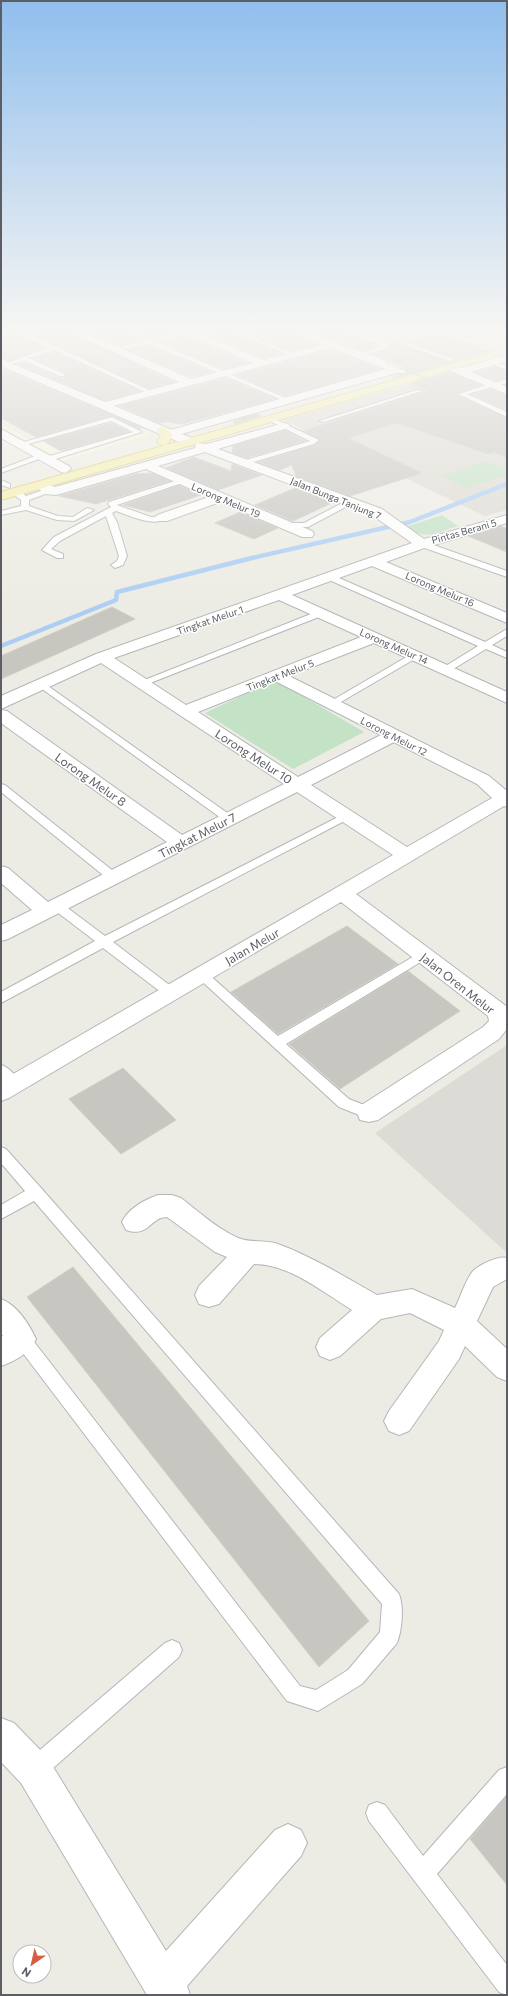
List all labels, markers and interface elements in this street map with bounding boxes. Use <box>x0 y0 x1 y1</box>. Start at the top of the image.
street label: Jalan Bunga Tanjung 7 <box>289 474 383 522</box>
street label: Lorong Melur 19 <box>190 480 262 520</box>
street label: Pintas Berani 5 <box>430 516 498 546</box>
street label: Lorong Melur 16 <box>404 569 476 609</box>
street label: Tingkat Melur 1 <box>175 603 245 637</box>
street label: Lorong Melur 14 <box>358 626 430 666</box>
street label: Tingkat Melur 5 <box>245 657 316 693</box>
street label: Lorong Melur 12 <box>359 714 430 758</box>
street label: Lorong Melur 10 <box>213 726 295 786</box>
street label: Lorong Melur 8 <box>53 749 129 809</box>
street label: Tingkat Melur 7 <box>156 809 238 861</box>
street label: Jalan Melur <box>222 925 282 968</box>
street label: Jalan Oren Melur <box>417 950 498 1017</box>
north arrow <box>12 1944 52 1984</box>
text: N <box>19 1965 33 1980</box>

